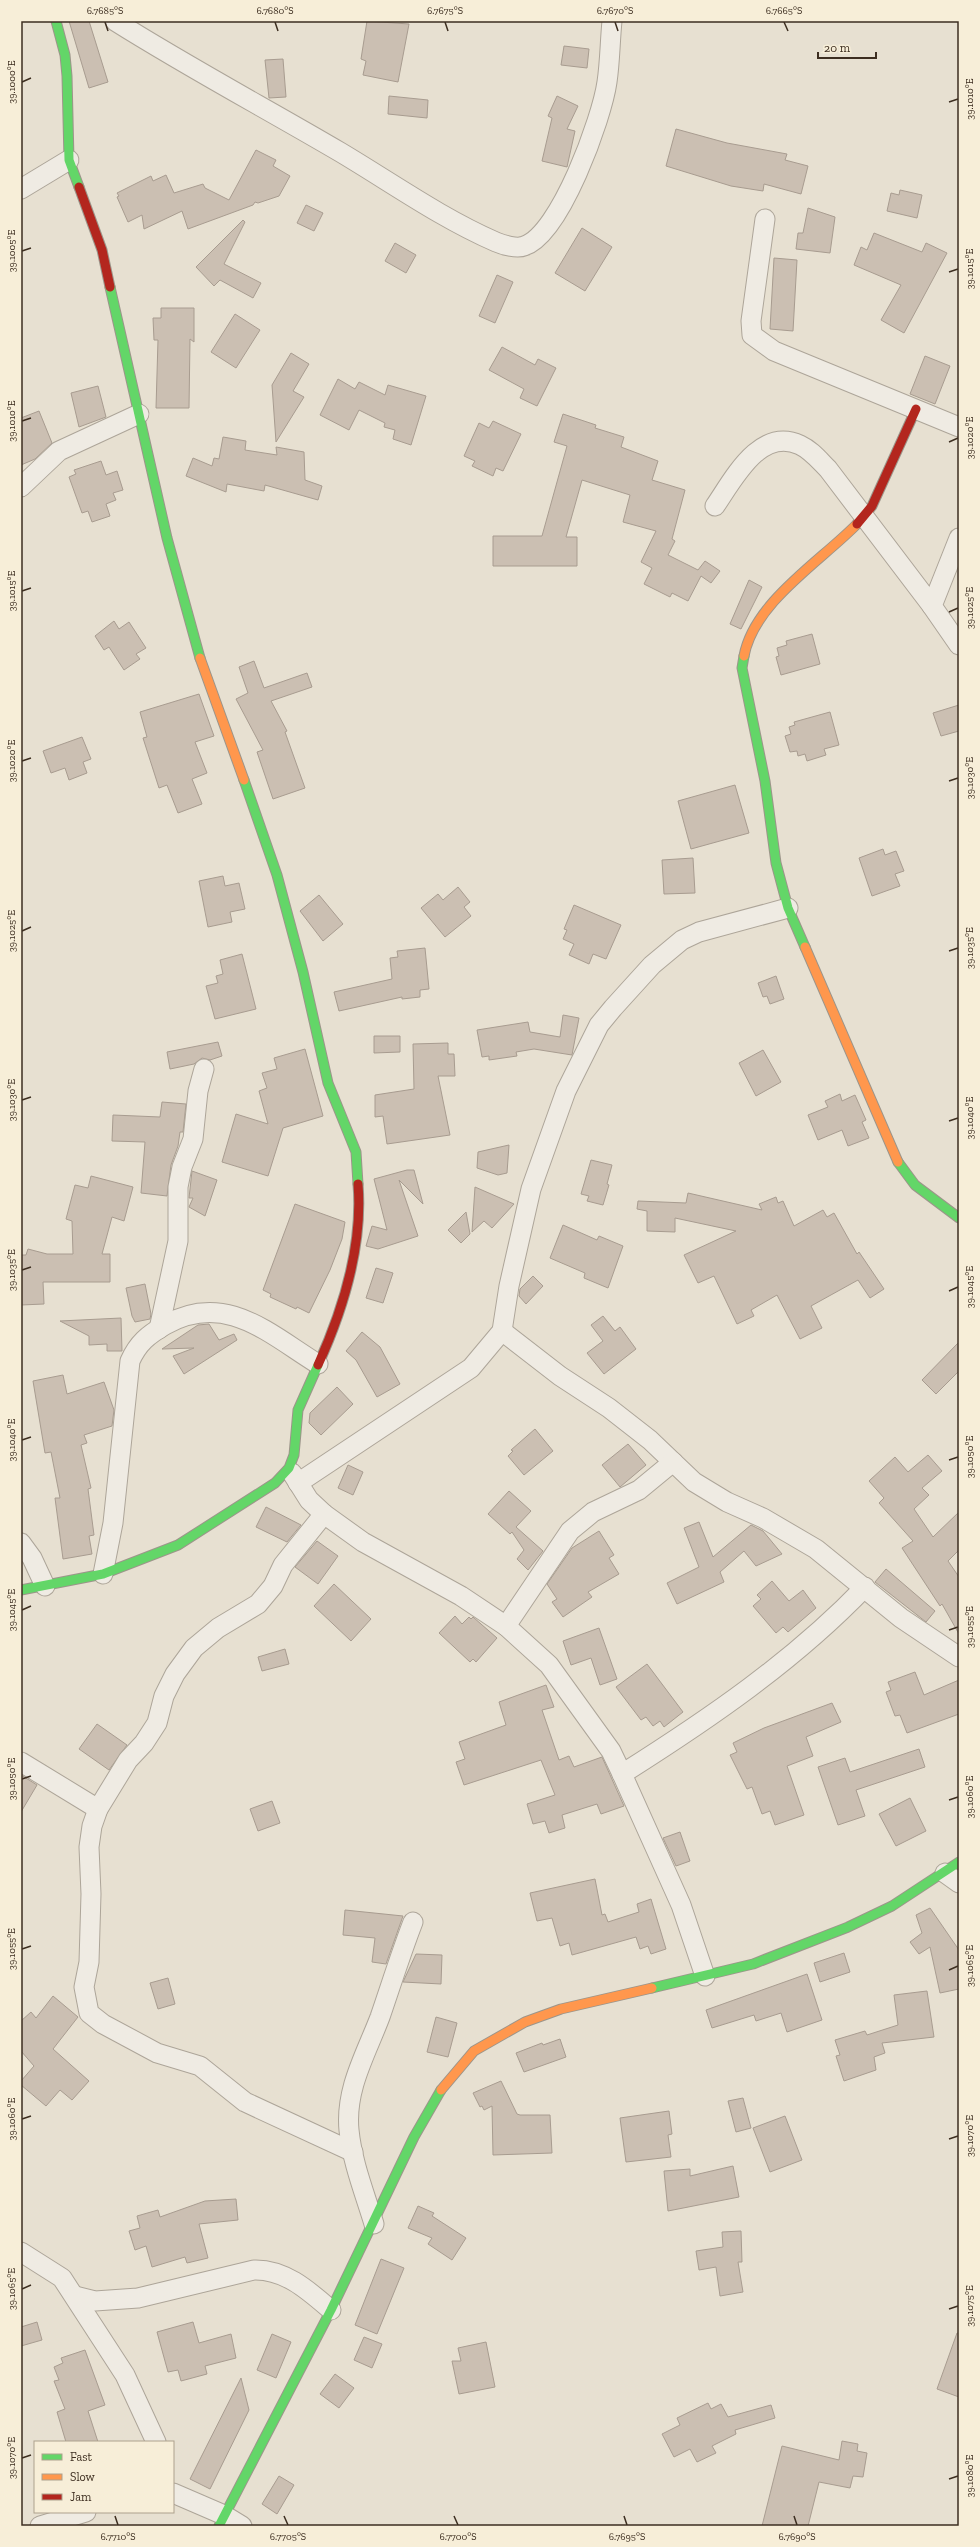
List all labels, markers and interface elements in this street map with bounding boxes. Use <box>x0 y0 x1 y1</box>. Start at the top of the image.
text: 6.7685°S <box>87 5 123 17</box>
text: 6.7680°S <box>256 5 294 17</box>
text: 6.7675°S <box>427 5 463 17</box>
text: 6.7670°S <box>597 5 633 17</box>
text: 6.7665°S <box>766 5 802 17</box>
scale bar <box>818 34 876 60</box>
text: 20 m <box>824 41 851 55</box>
text: 39.1000°E <box>6 60 18 104</box>
text: 39.1010°E <box>964 78 976 120</box>
text: 39.1005°E <box>6 230 18 272</box>
text: 39.1015°E <box>964 249 976 289</box>
text: 39.1010°E <box>6 400 18 442</box>
text: 39.1020°E <box>964 417 976 459</box>
text: 39.1015°E <box>6 571 18 611</box>
text: 39.1025°E <box>964 587 976 629</box>
text: 39.1020°E <box>6 740 18 782</box>
text: 39.1030°E <box>964 757 976 799</box>
text: 39.1025°E <box>6 910 18 952</box>
text: 39.1035°E <box>964 927 976 969</box>
text: 39.1030°E <box>6 1079 18 1121</box>
text: 39.1040°E <box>964 1096 976 1139</box>
text: 39.1035°E <box>6 1249 18 1291</box>
text: 39.1045°E <box>964 1266 976 1308</box>
text: 39.1040°E <box>6 1418 18 1461</box>
text: 39.1050°E <box>964 1436 976 1478</box>
text: 39.1045°E <box>6 1589 18 1631</box>
text: 39.1055°E <box>964 1606 976 1648</box>
text: 39.1050°E <box>6 1758 18 1800</box>
text: 39.1060°E <box>964 1775 976 1818</box>
text: 39.1055°E <box>6 1928 18 1970</box>
text: 39.1065°E <box>964 1945 976 1987</box>
text: 39.1060°E <box>6 2097 18 2140</box>
text: 39.1070°E <box>964 2115 976 2157</box>
text: 39.1065°E <box>6 2268 18 2310</box>
text: 39.1075°E <box>964 2285 976 2327</box>
text: 39.1070°E <box>6 2437 18 2479</box>
legend <box>34 2441 174 2513</box>
text: Fast <box>70 2450 93 2464</box>
text: 39.1080°E <box>964 2454 976 2497</box>
text: Slow <box>70 2470 96 2484</box>
text: Jam <box>70 2490 92 2504</box>
text: 6.7710°S <box>100 2531 136 2543</box>
text: 6.7705°S <box>270 2531 306 2543</box>
text: 6.7700°S <box>439 2531 477 2543</box>
text: 6.7695°S <box>609 2531 645 2543</box>
text: 6.7690°S <box>778 2531 816 2543</box>

